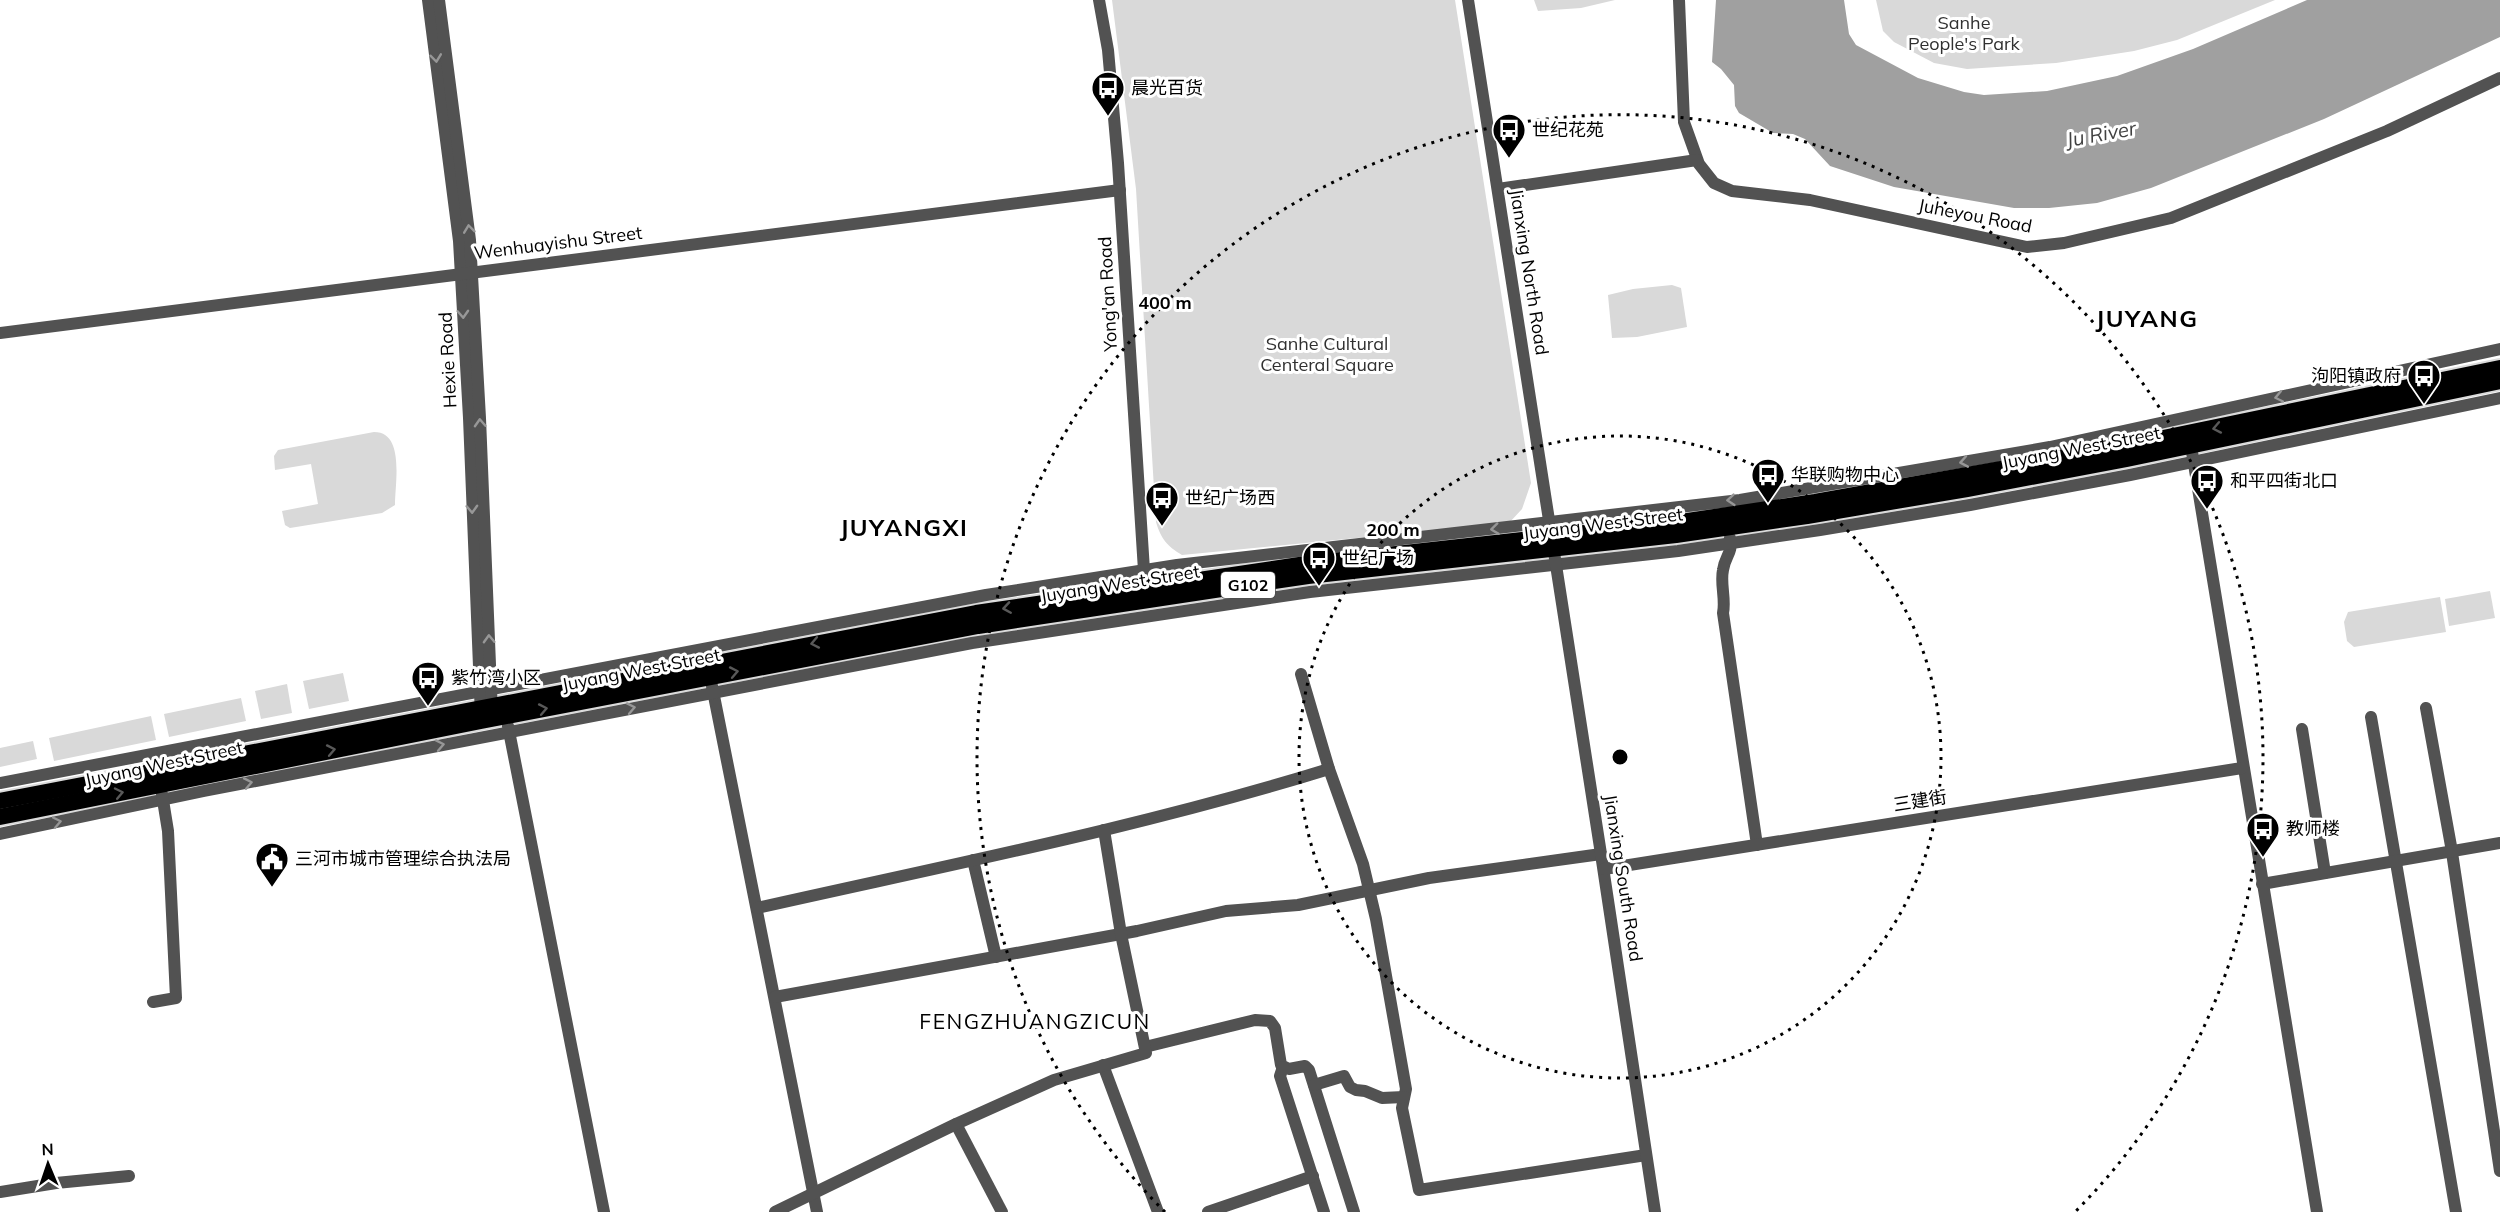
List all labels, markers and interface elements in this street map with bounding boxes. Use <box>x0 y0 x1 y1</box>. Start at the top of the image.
park label: Sanhe People's Park <box>1908 11 2021 55</box>
one-way arrow <box>429 53 441 63</box>
bus stop icon: 晨光百货 <box>1090 70 1126 117</box>
place label: 晨光百货 <box>1131 76 1203 99</box>
bus stop icon: 世纪花苑 <box>1491 112 1527 159</box>
water label: Ju River <box>2062 115 2139 152</box>
place label: 世纪花苑 <box>1532 118 1604 141</box>
street label: Jianxing North Road <box>1505 187 1554 357</box>
street label: Juheyou Road <box>1916 193 2034 238</box>
street label: Wenhuayishu Street <box>473 221 643 264</box>
one-way arrow <box>463 224 475 233</box>
street label: Yong'an Road <box>1093 236 1122 353</box>
text: 400 m <box>1138 291 1192 314</box>
district label: JUYANG <box>2096 303 2198 333</box>
one-way arrow <box>457 310 470 319</box>
street label: Hexie Road <box>434 311 461 409</box>
park label: Sanhe Cultural Centeral Square <box>1260 332 1394 376</box>
bus stop icon: 泃阳镇政府 <box>2406 358 2442 405</box>
place label: 泃阳镇政府 <box>2311 364 2401 387</box>
one-way arrow <box>2274 390 2284 403</box>
one-way arrow <box>474 419 487 428</box>
street label: Juyang West Street <box>2000 421 2162 474</box>
one-way arrow <box>2212 421 2222 434</box>
one-way arrow <box>1960 455 1969 467</box>
bus stop icon: 华联购物中心 <box>1750 457 1786 504</box>
place label: 华联购物中心 <box>1791 463 1899 486</box>
bus stop icon: 和平四街北口 <box>2189 463 2225 510</box>
place label: 和平四街北口 <box>2230 469 2338 492</box>
bus stop icon: 世纪广场西 <box>1144 480 1180 527</box>
place label: 世纪广场西 <box>1185 486 1275 509</box>
one-way arrow <box>1726 493 1735 506</box>
street label: Juyang West Street <box>1522 502 1684 545</box>
one-way arrow <box>466 505 479 514</box>
district label: JUYANGXI <box>840 512 968 542</box>
text: 200 m <box>1366 518 1420 541</box>
one-way arrow <box>1491 522 1500 534</box>
bus stop icon: 世纪广场 <box>1301 540 1337 587</box>
place label: 世纪广场 <box>1342 546 1414 569</box>
street label: Juyang West Street <box>1039 560 1201 607</box>
road number: G102 <box>1221 572 1275 598</box>
one-way arrow <box>1002 601 1012 614</box>
one-way arrow <box>483 634 495 643</box>
one-way arrow <box>810 636 820 649</box>
street label: Juyang West Street <box>560 643 722 696</box>
bus stop icon: 紫竹湾小区 <box>410 660 446 707</box>
place label: 紫竹湾小区 <box>451 666 541 689</box>
one-way arrow <box>729 666 739 679</box>
one-way arrow <box>626 702 636 715</box>
one-way arrow <box>537 703 547 716</box>
street label: Juyang West Street <box>83 736 245 791</box>
one-way arrow <box>434 739 444 752</box>
one-way arrow <box>325 744 335 757</box>
centre of rings <box>1610 747 1630 767</box>
one-way arrow <box>243 777 253 790</box>
street label: 三建街 <box>1891 785 1948 816</box>
one-way arrow <box>114 787 124 800</box>
street label: Jianxing South Road <box>1599 793 1648 963</box>
bus stop icon: 教师楼 <box>2245 811 2281 858</box>
one-way arrow <box>52 816 62 829</box>
place label: 教师楼 <box>2286 817 2340 840</box>
public building icon: 三河市城市管理综合执法局 <box>254 841 290 888</box>
place label: 三河市城市管理综合执法局 <box>295 847 511 870</box>
district label: FENGZHUANGZICUN <box>919 1008 1151 1034</box>
north arrow <box>18 1134 78 1194</box>
text: N <box>41 1139 54 1159</box>

